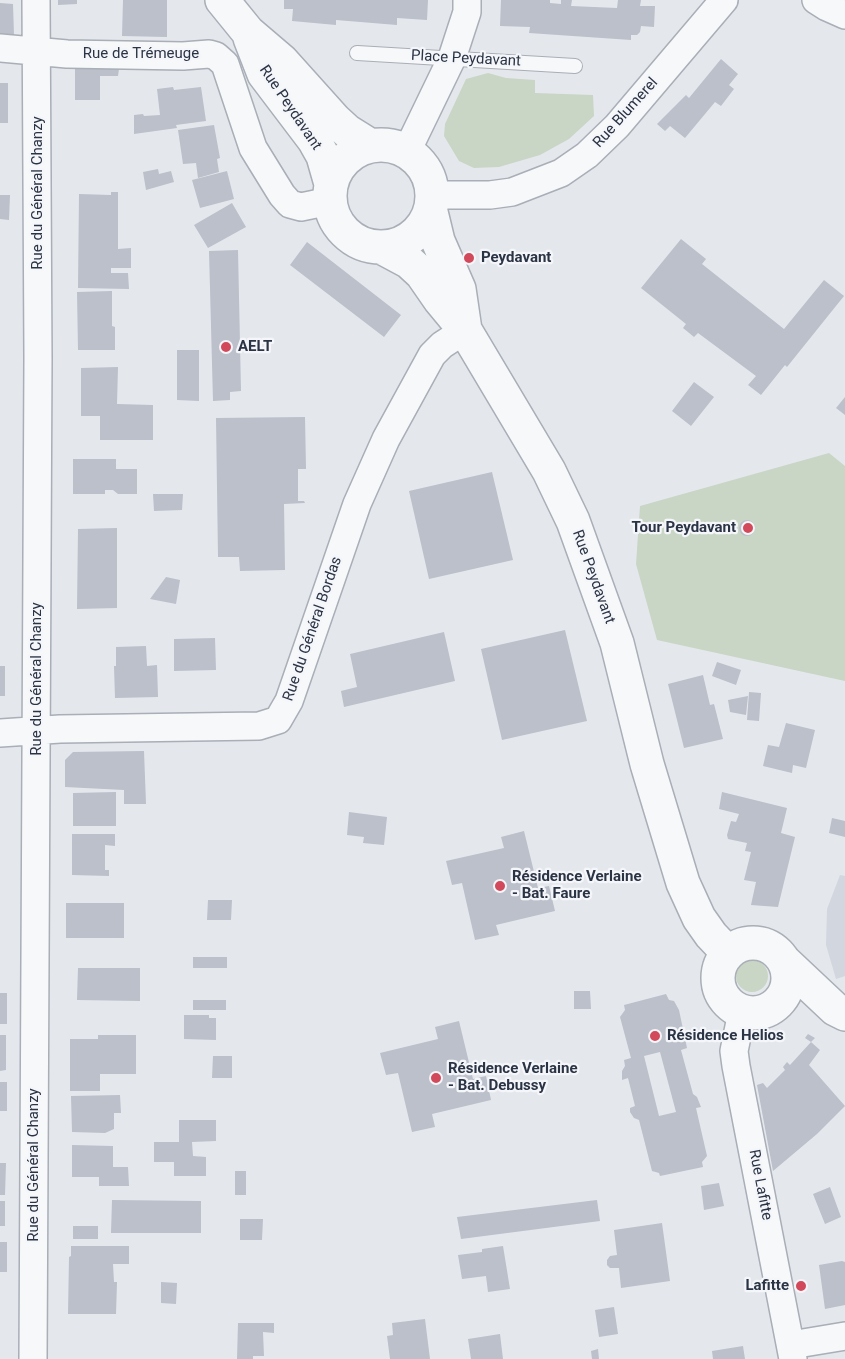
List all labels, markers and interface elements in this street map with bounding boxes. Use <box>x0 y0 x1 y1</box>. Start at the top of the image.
street label: Rue de Trémeuge <box>83 45 199 63</box>
street label: Place Peydavant <box>411 47 521 71</box>
street label: Rue Peydavant <box>255 62 325 154</box>
street label: Rue Blumerel <box>590 74 662 152</box>
street label: Rue du Général Chanzy <box>29 116 47 270</box>
place label: Peydavant <box>481 249 551 267</box>
marker: Peydavant <box>462 251 476 265</box>
place label: AELT <box>238 338 272 356</box>
marker: AELT <box>219 340 233 354</box>
place label: Tour Peydavant <box>631 519 736 537</box>
marker: Tour Peydavant <box>741 521 755 535</box>
street label: Rue Peydavant <box>568 528 618 626</box>
street label: Rue du Général Bordas <box>280 554 346 704</box>
street label: Rue du Général Chanzy <box>28 602 46 756</box>
place label: Résidence Verlaine - Bat. Faure <box>512 868 642 903</box>
marker: Résidence Verlaine - Bat. Faure <box>493 879 507 893</box>
place label: Résidence Helios <box>667 1027 784 1045</box>
marker: Résidence Helios <box>648 1029 662 1043</box>
place label: Résidence Verlaine - Bat. Debussy <box>448 1060 578 1095</box>
marker: Résidence Verlaine - Bat. Debussy <box>429 1071 443 1085</box>
street label: Rue du Général Chanzy <box>25 1088 43 1242</box>
street label: Rue Lafitte <box>744 1148 776 1222</box>
place label: Lafitte <box>745 1277 789 1295</box>
marker: Lafitte <box>794 1279 808 1293</box>

